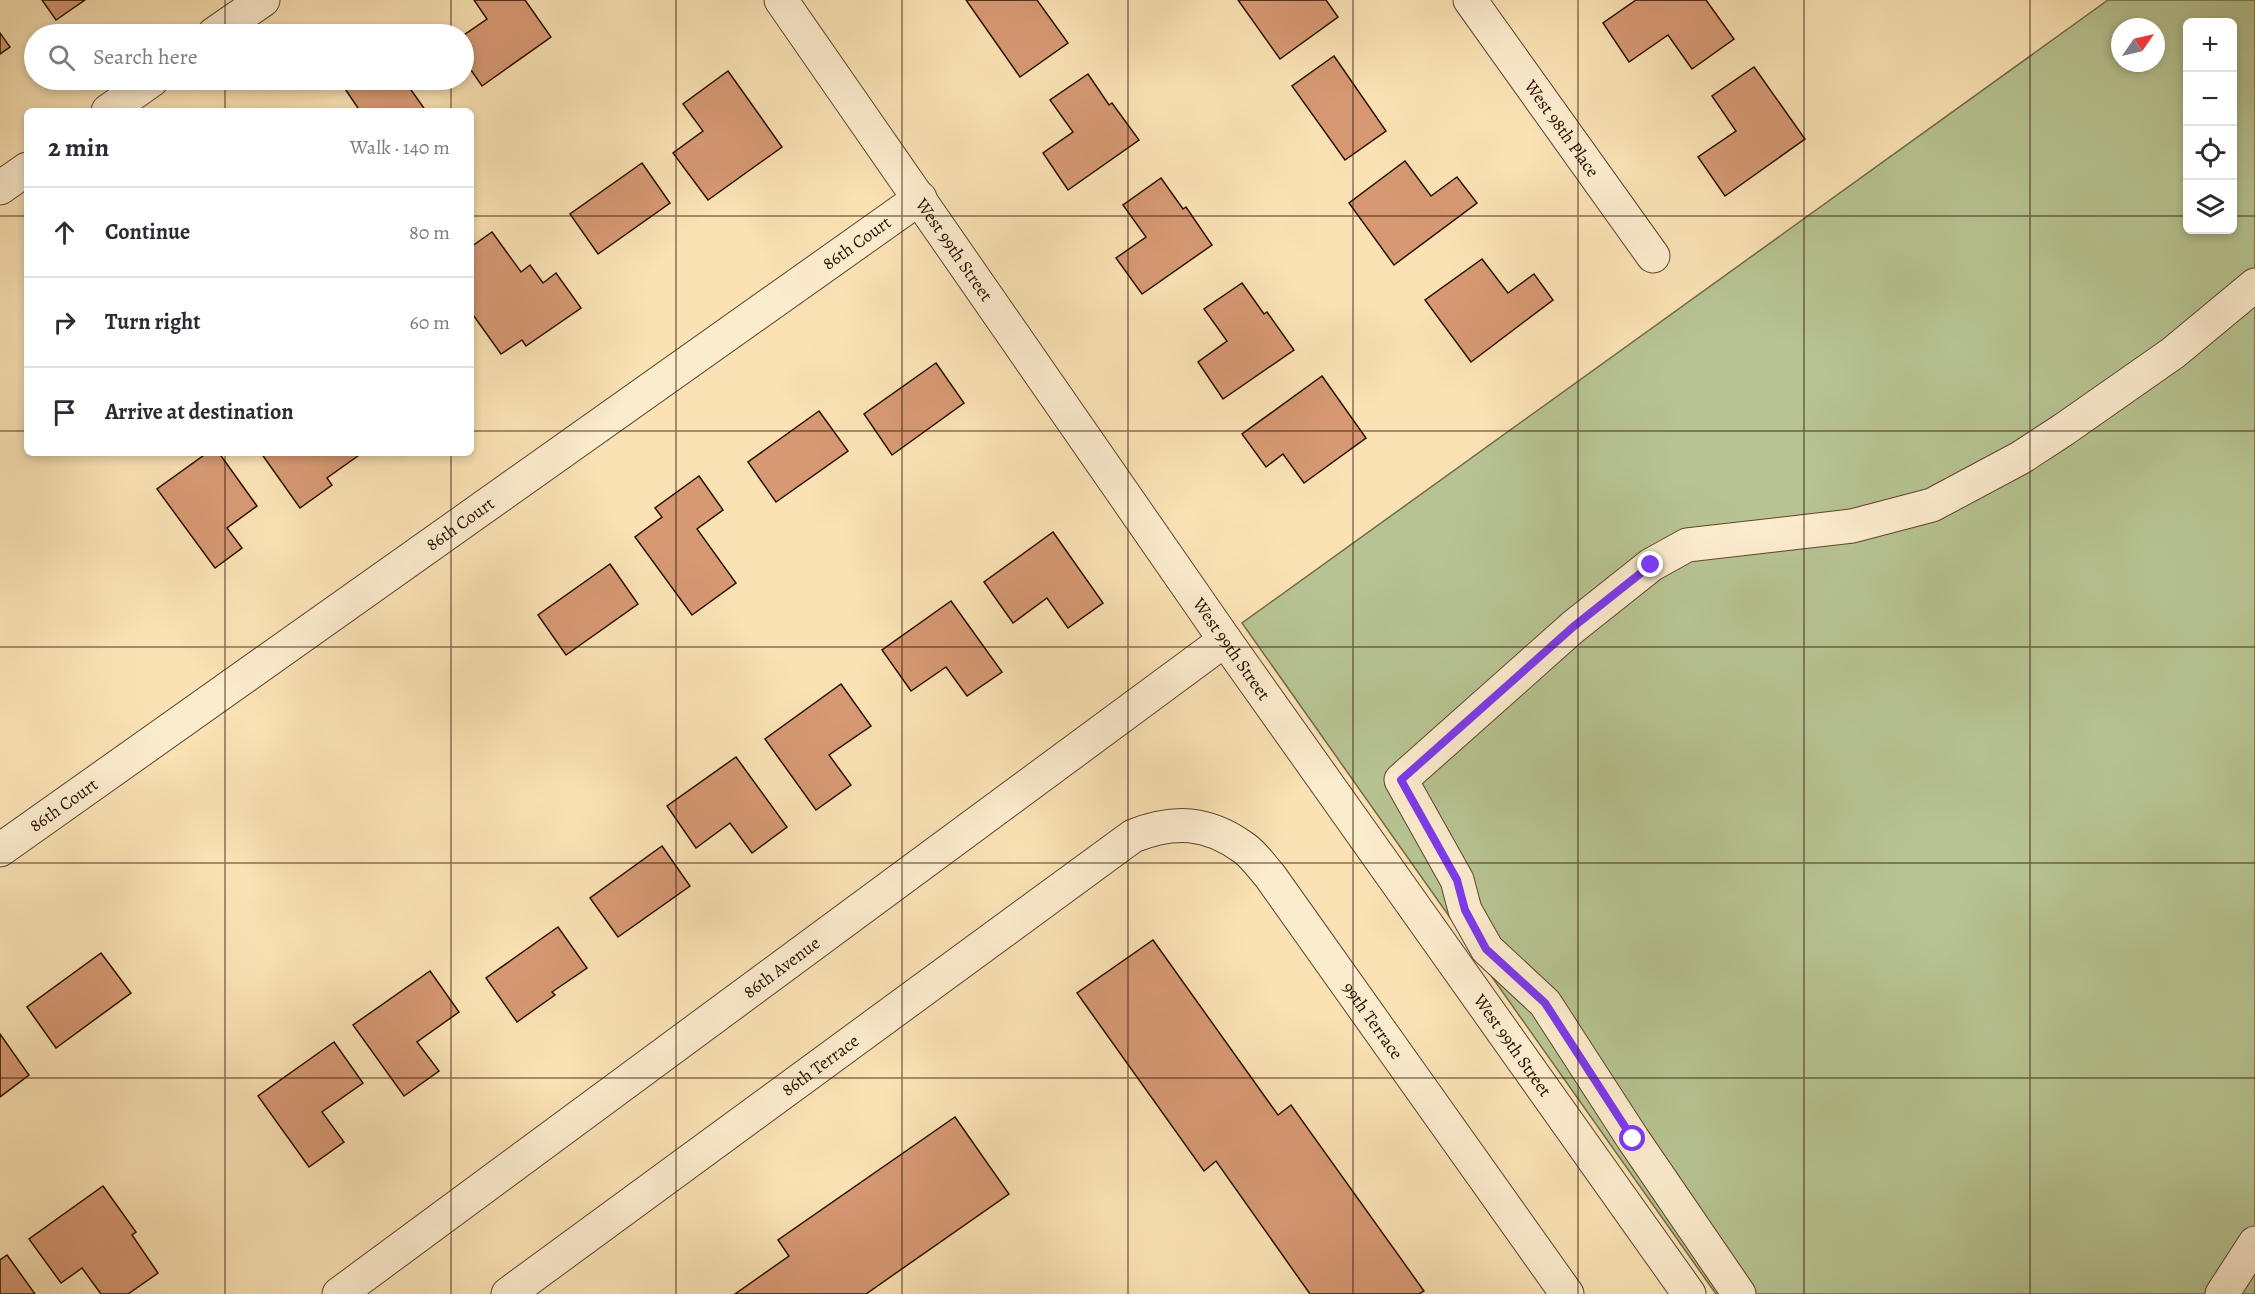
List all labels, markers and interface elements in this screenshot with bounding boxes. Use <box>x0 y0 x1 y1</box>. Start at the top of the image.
north arrow <box>2111 18 2165 72</box>
map controls <box>2183 18 2237 234</box>
button: + <box>2183 18 2237 72</box>
search box <box>24 24 474 90</box>
icon: search <box>45 41 78 74</box>
text: Search here <box>93 42 198 72</box>
button: − <box>2183 72 2237 126</box>
street label: West 98th Place <box>1518 74 1605 182</box>
button: locate <box>2183 126 2237 180</box>
text: 2 min <box>48 130 109 165</box>
text: Walk · 140 m <box>350 134 450 161</box>
button: layers <box>2183 180 2237 234</box>
street label: West 99th Street <box>910 193 998 306</box>
street label: 86th Court <box>818 210 896 275</box>
icon: ahead <box>48 216 81 249</box>
text: Continue <box>105 217 190 247</box>
text: 80 m <box>409 219 450 246</box>
icon: right <box>48 306 81 339</box>
text: Turn right <box>105 307 201 337</box>
text: 60 m <box>410 309 450 336</box>
icon: arrive <box>48 396 81 429</box>
text: Arrive at destination <box>105 397 294 427</box>
street label: 86th Court <box>421 491 499 556</box>
route end <box>1637 551 1663 577</box>
street label: West 99th Street <box>1187 592 1276 705</box>
street label: 86th Court <box>25 772 103 837</box>
street label: 86th Avenue <box>738 931 825 1004</box>
street label: 99th Terrace <box>1337 977 1409 1064</box>
street label: West 99th Street <box>1467 989 1557 1101</box>
street label: 86th Terrace <box>777 1029 864 1102</box>
route start <box>1619 1125 1645 1151</box>

